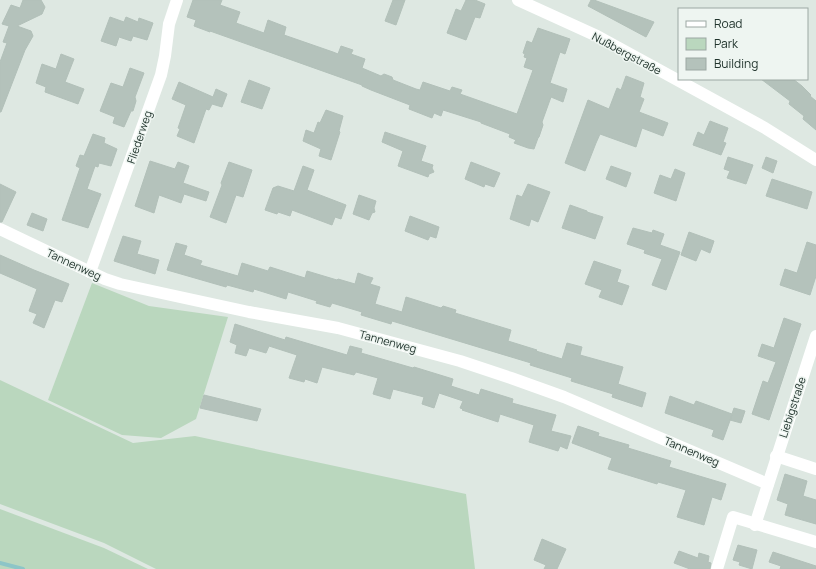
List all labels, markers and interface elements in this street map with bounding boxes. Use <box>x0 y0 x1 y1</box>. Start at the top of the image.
legend <box>678 8 808 80</box>
text: Road <box>714 15 742 32</box>
street label: Nußbergstraße <box>590 28 665 78</box>
text: Park <box>714 35 739 52</box>
text: Building <box>714 55 758 72</box>
street label: Fliederweg <box>123 108 155 166</box>
street label: Tannenweg <box>44 245 104 283</box>
street label: Tannenweg <box>358 326 418 356</box>
street label: Liebigstraße <box>775 374 809 439</box>
street label: Tannenweg <box>662 433 722 469</box>

